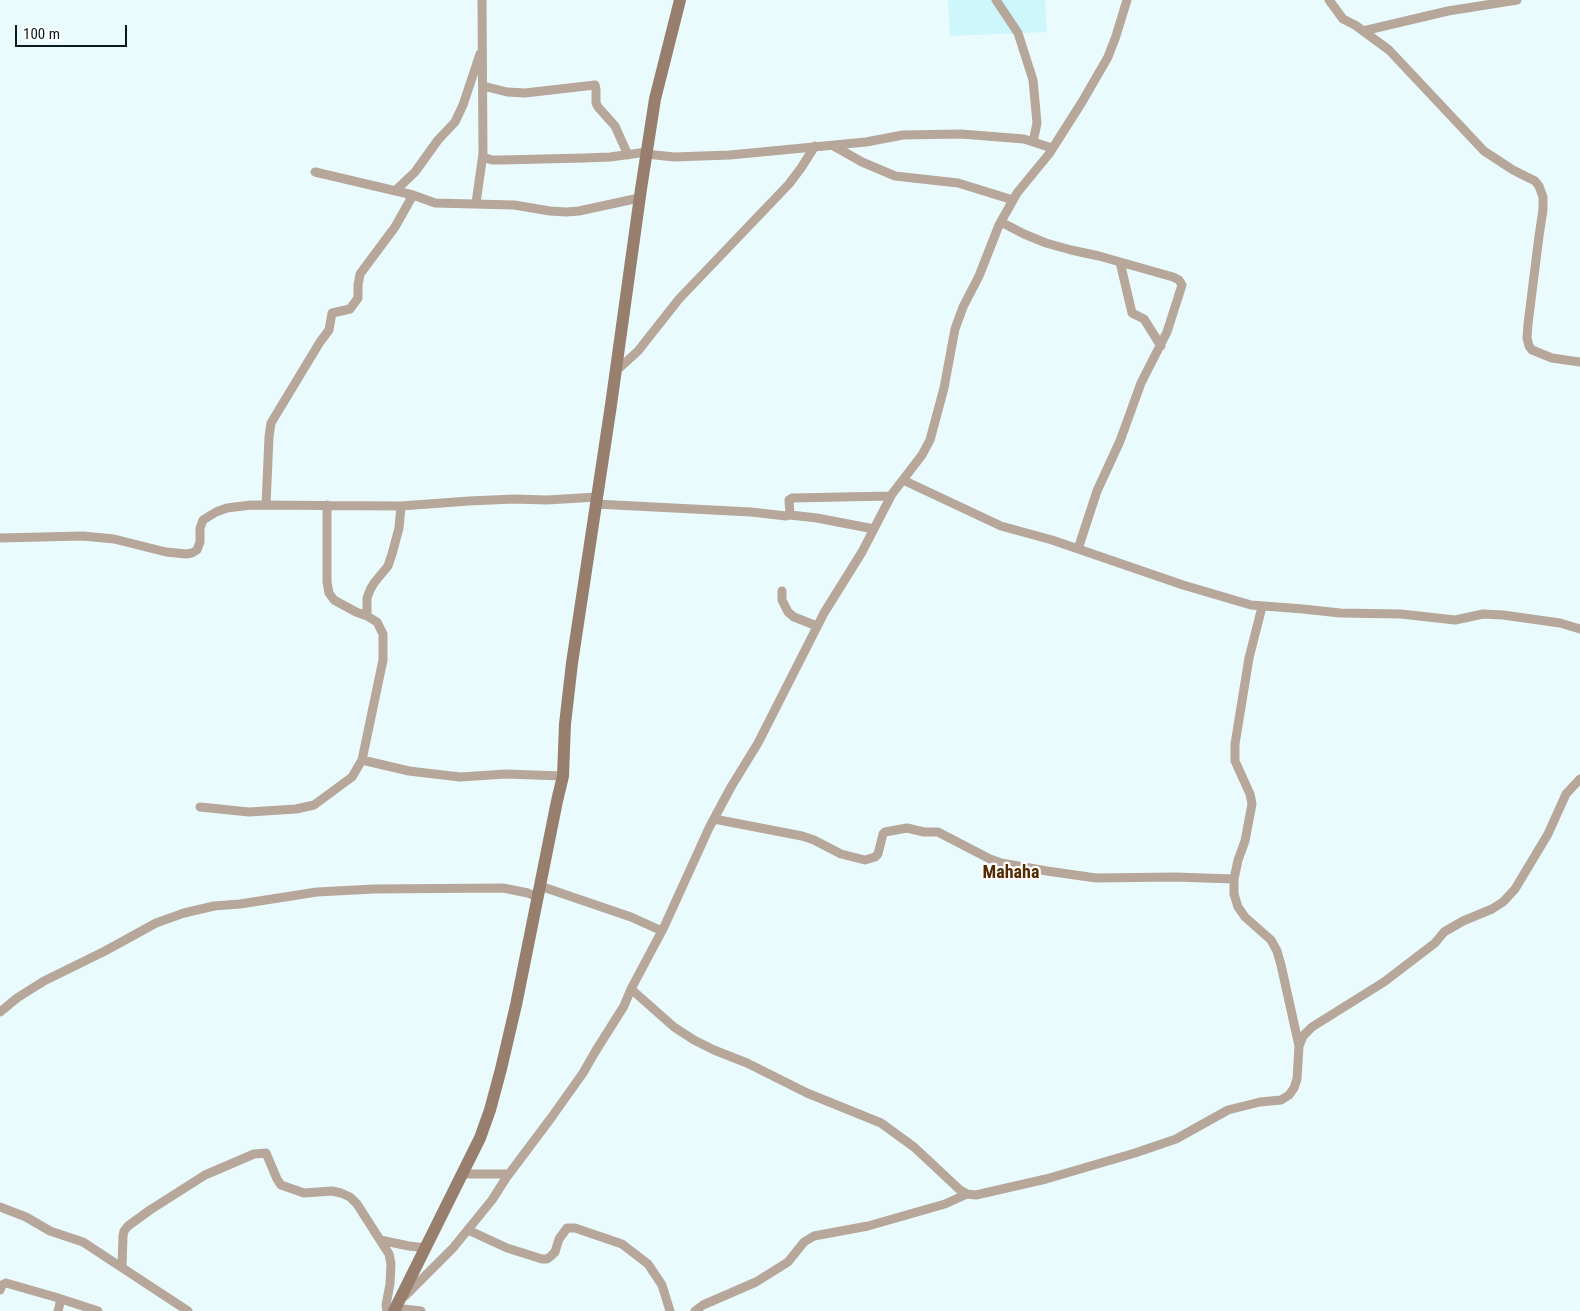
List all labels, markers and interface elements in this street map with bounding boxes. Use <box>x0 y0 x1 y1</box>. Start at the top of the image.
scale bar <box>18 15 130 47</box>
text: 100 m <box>23 25 60 43</box>
district label: Mahaha <box>983 862 1039 884</box>

